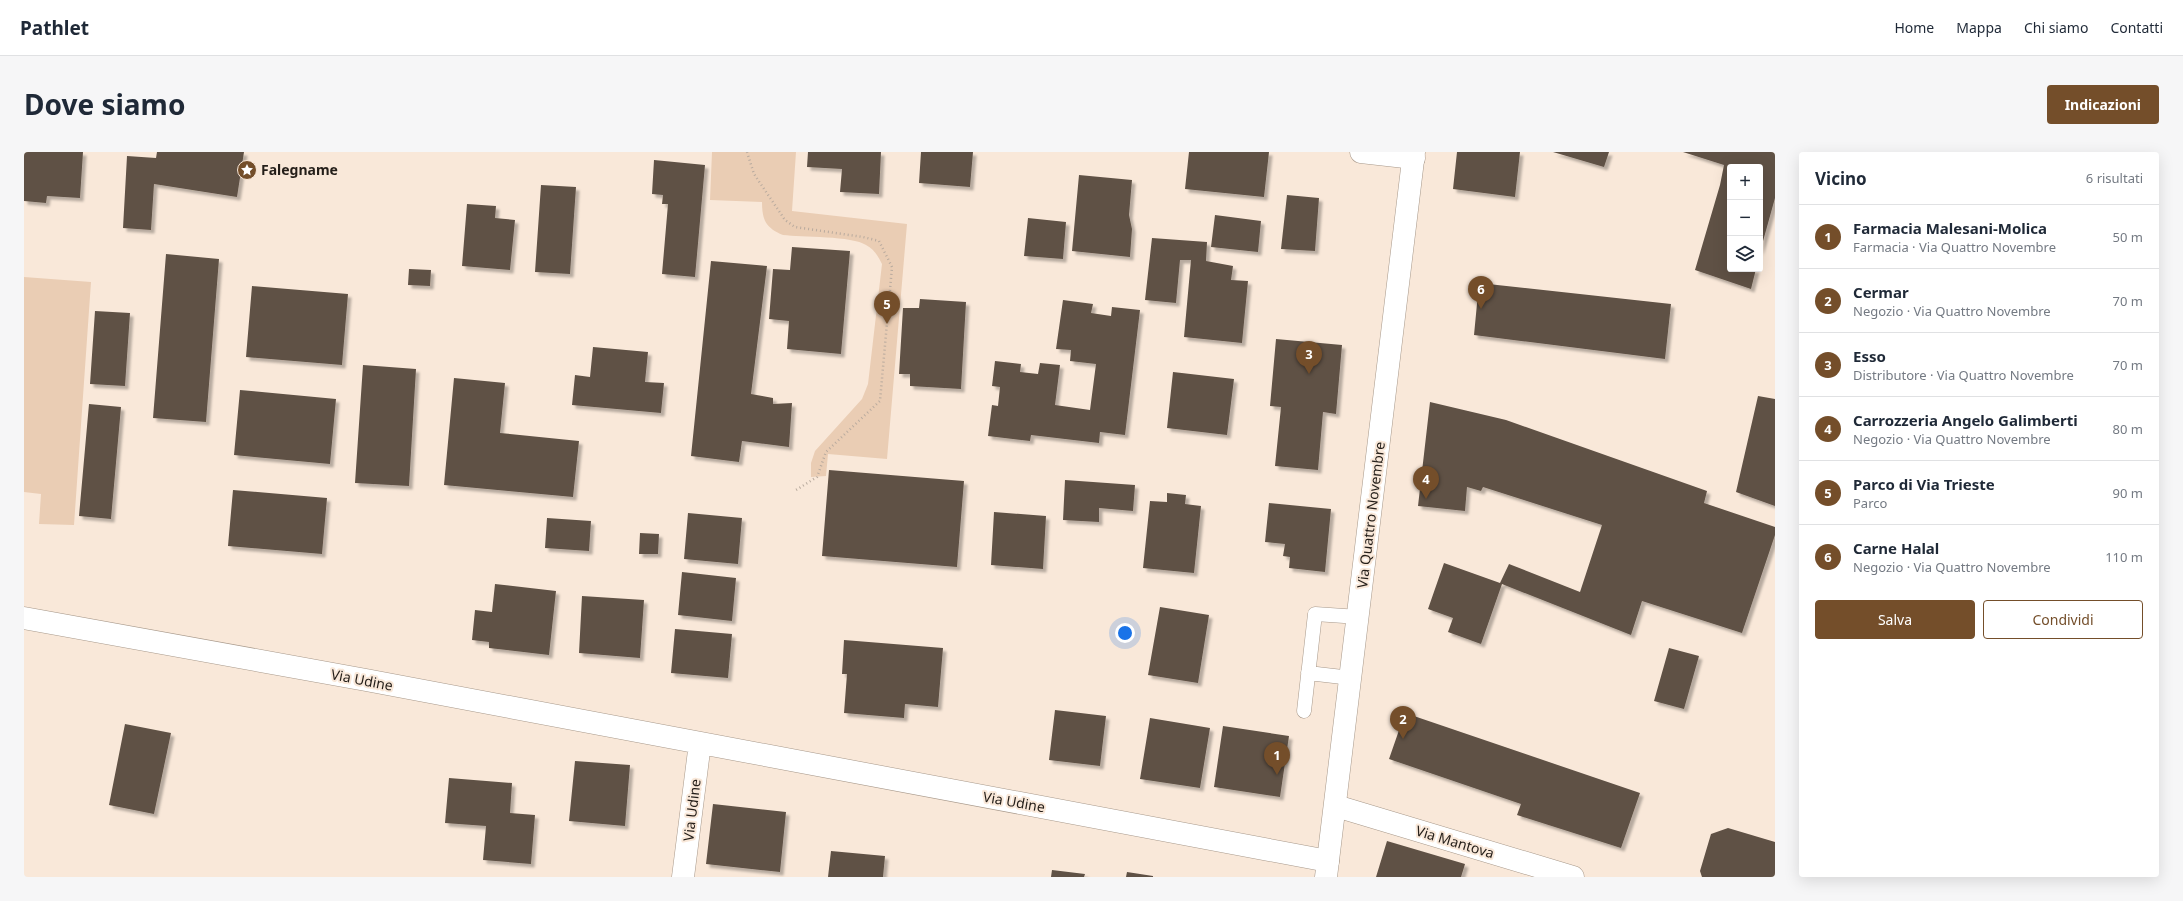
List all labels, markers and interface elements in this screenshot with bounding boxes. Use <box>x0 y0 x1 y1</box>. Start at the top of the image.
text: Pathlet <box>20 15 89 41</box>
text: Home <box>1894 18 1934 37</box>
text: Mappa <box>1956 18 2002 37</box>
text: Chi siamo <box>2024 18 2088 37</box>
text: Contatti <box>2110 18 2163 37</box>
text: Dove siamo <box>24 85 185 123</box>
button: Indicazioni <box>2047 85 2159 124</box>
place icon: Falegname <box>236 159 258 181</box>
place label: Falegname <box>261 160 338 179</box>
map controls <box>1727 164 1763 272</box>
button: + <box>1727 164 1763 200</box>
text: Vicino <box>1815 167 1867 190</box>
text: 6 risultati <box>2086 169 2143 187</box>
button: − <box>1727 200 1763 236</box>
text: Farmacia Malesani-Molica <box>1853 218 2047 238</box>
text: 1 <box>1824 228 1832 246</box>
text: 50 m <box>2113 228 2143 246</box>
button: layers <box>1727 236 1763 272</box>
text: Farmacia · Via Quattro Novembre <box>1853 238 2056 256</box>
pin: 6 <box>1468 276 1494 309</box>
text: Cermar <box>1853 282 1909 302</box>
pin: 5 <box>874 291 900 324</box>
text: 2 <box>1824 292 1832 310</box>
text: 70 m <box>2113 292 2143 310</box>
text: Negozio · Via Quattro Novembre <box>1853 302 2051 320</box>
pin: 3 <box>1296 341 1322 374</box>
text: Esso <box>1853 346 1886 366</box>
text: 3 <box>1824 356 1832 374</box>
text: 70 m <box>2113 356 2143 374</box>
text: Distributore · Via Quattro Novembre <box>1853 366 2074 384</box>
text: Carrozzeria Angelo Galimberti <box>1853 410 2078 430</box>
text: 4 <box>1824 420 1832 438</box>
text: 80 m <box>2113 420 2143 438</box>
text: Negozio · Via Quattro Novembre <box>1853 430 2051 448</box>
street label: Via Quattro Novembre <box>1352 440 1389 589</box>
pin: 4 <box>1413 466 1439 499</box>
text: Parco di Via Trieste <box>1853 474 1995 494</box>
text: 5 <box>1824 484 1832 502</box>
text: 90 m <box>2113 484 2143 502</box>
text: Parco <box>1853 494 1887 512</box>
text: Carne Halal <box>1853 538 1939 558</box>
text: 6 <box>1824 548 1832 566</box>
text: 110 m <box>2105 548 2143 566</box>
text: Negozio · Via Quattro Novembre <box>1853 558 2051 576</box>
button: Salva <box>1815 600 1975 639</box>
button: Condividi <box>1983 600 2143 639</box>
your location <box>1115 623 1135 643</box>
street label: Via Udine <box>330 664 395 695</box>
pin: 2 <box>1390 706 1416 739</box>
pin: 1 <box>1264 742 1290 775</box>
street label: Via Udine <box>678 778 705 842</box>
street label: Via Udine <box>982 787 1047 816</box>
street label: Via Mantova <box>1414 821 1497 862</box>

